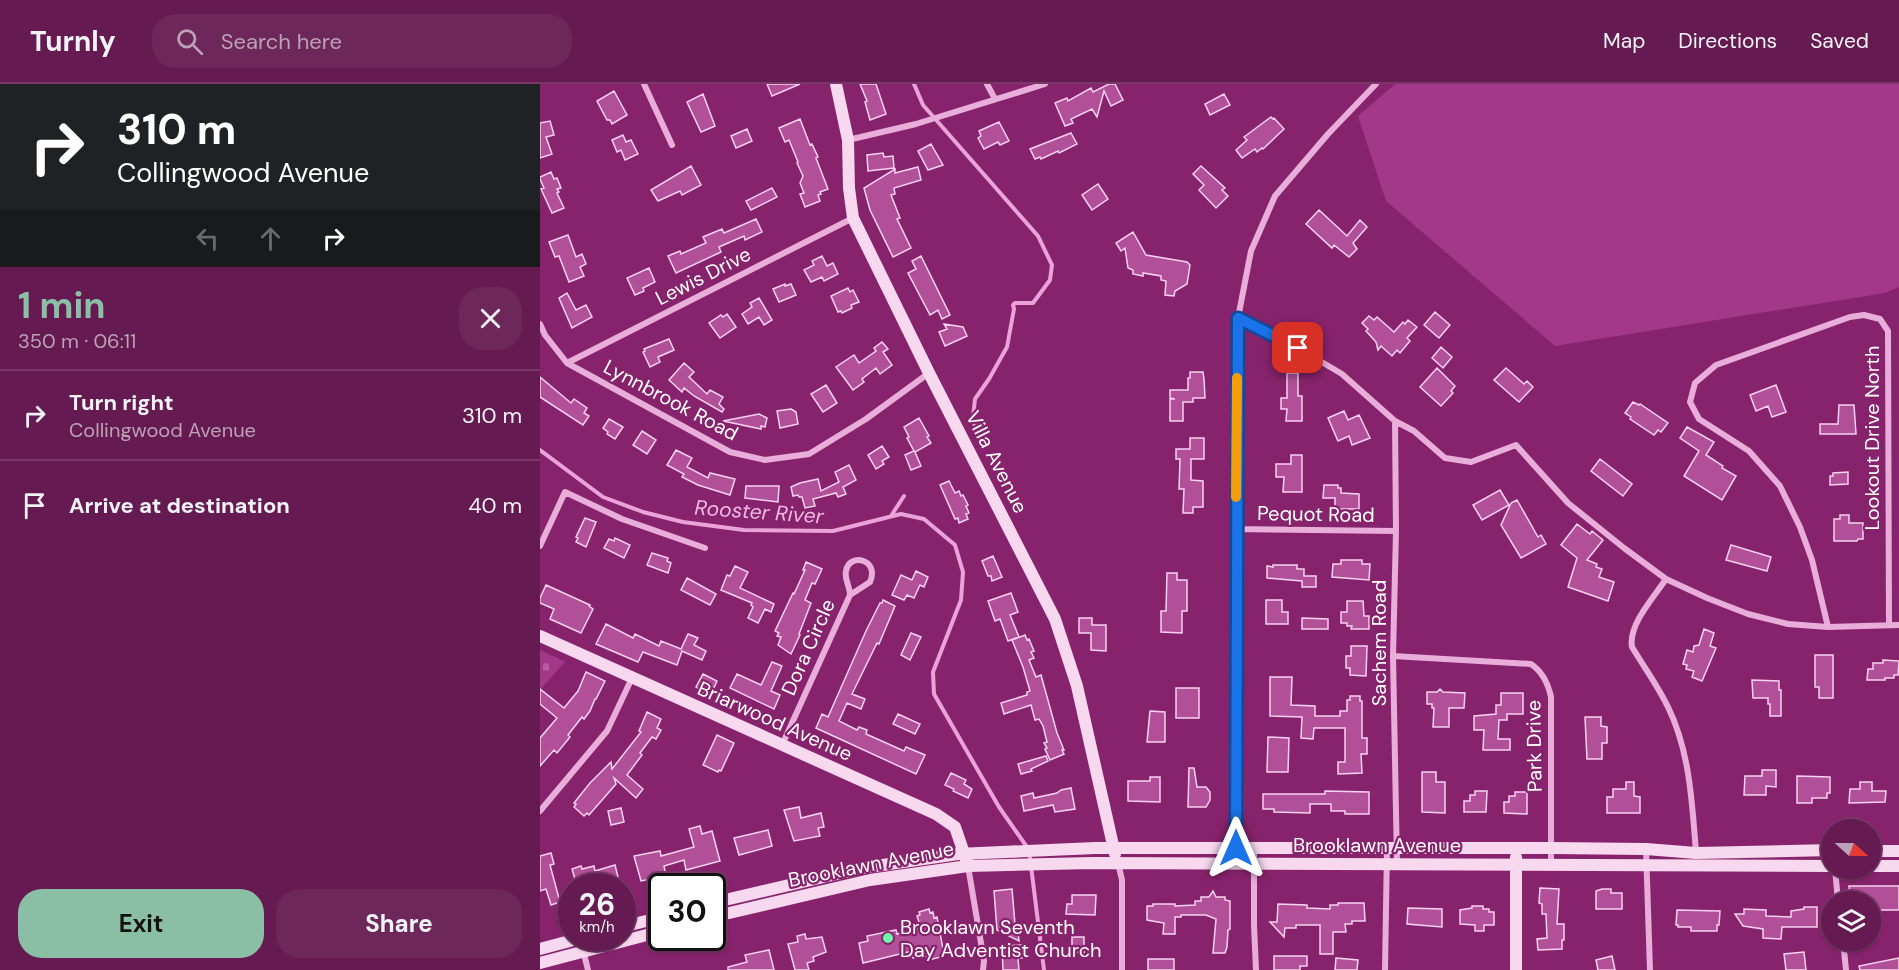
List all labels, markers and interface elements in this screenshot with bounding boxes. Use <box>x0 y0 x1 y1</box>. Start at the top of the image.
search box <box>152 14 572 68</box>
text: Turnly <box>30 23 116 60</box>
icon: search <box>173 25 206 58</box>
text: Search here <box>221 27 342 56</box>
text: Map <box>1603 27 1645 55</box>
text: Directions <box>1678 27 1777 55</box>
text: Saved <box>1810 27 1869 55</box>
text: 310 m <box>117 102 236 157</box>
icon: right <box>18 108 96 186</box>
text: Collingwood Avenue <box>117 155 369 190</box>
icon: left <box>191 222 224 255</box>
icon: ahead <box>254 222 287 255</box>
icon: right <box>317 222 350 255</box>
street label: Lewis Drive <box>651 241 755 311</box>
text: 1 min <box>18 282 106 329</box>
button: close <box>459 287 522 350</box>
pin <box>1272 322 1323 373</box>
text: 350 m · 06:11 <box>18 328 136 354</box>
icon: arrive <box>1281 331 1314 364</box>
street label: Lookout Drive North <box>1859 346 1885 530</box>
street label: Lynnbrook Road <box>599 354 743 446</box>
text: Turn right <box>69 388 174 417</box>
icon: right <box>18 399 51 432</box>
text: 310 m <box>462 401 522 430</box>
street label: Villa Avenue <box>960 407 1034 517</box>
text: Collingwood Avenue <box>69 417 256 443</box>
icon: arrive <box>18 489 51 522</box>
text: Arrive at destination <box>69 491 290 520</box>
text: 40 m <box>468 491 522 520</box>
water label: Rooster River <box>694 494 826 531</box>
street label: Pequot Road <box>1257 500 1375 528</box>
street label: Sachem Road <box>1366 580 1392 706</box>
street label: Dora Circle <box>775 595 841 699</box>
street label: Briarwood Avenue <box>693 675 857 767</box>
street label: Park Drive <box>1520 700 1548 792</box>
position arrow <box>1204 816 1268 880</box>
north arrow <box>1821 819 1881 879</box>
map controls <box>1821 819 1881 951</box>
street label: Brooklawn Avenue <box>1293 832 1461 858</box>
street label: Brooklawn Avenue <box>786 835 956 893</box>
speed limit sign: 30 <box>648 873 726 951</box>
text: 26 <box>579 885 615 924</box>
button: Exit <box>18 889 264 958</box>
button: Share <box>276 889 522 958</box>
button: layers <box>1821 891 1881 951</box>
place label: Brooklawn Seventh Day Adventist Church <box>900 914 1102 963</box>
text: km/h <box>579 917 615 937</box>
marker: Brooklawn Seventh Day Adventist Church <box>881 931 895 945</box>

